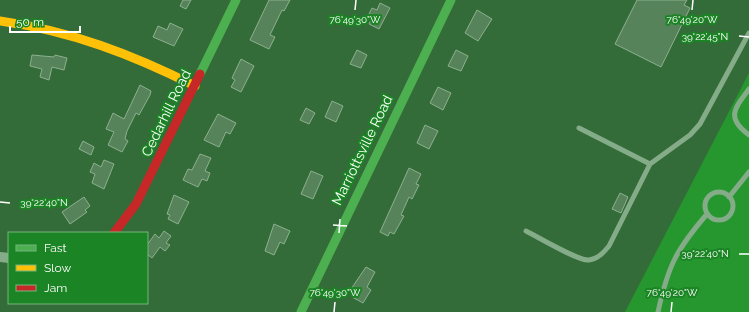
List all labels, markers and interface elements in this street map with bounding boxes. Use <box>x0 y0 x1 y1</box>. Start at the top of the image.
scale bar <box>10 8 80 34</box>
text: 76°49'30"W <box>329 14 381 25</box>
text: 76°49'20"W <box>667 14 718 25</box>
text: 50 m <box>16 15 44 29</box>
text: 39°22'45"N <box>682 31 728 42</box>
street label: Cedarhill Road <box>138 67 194 159</box>
street label: Marriottsville Road <box>328 92 396 208</box>
text: 39°22'40"N <box>20 197 68 208</box>
legend <box>8 232 148 304</box>
text: Fast <box>44 241 67 255</box>
text: 39°22'40"N <box>681 248 729 259</box>
text: Slow <box>44 261 71 275</box>
text: Jam <box>44 281 67 295</box>
text: 76°49'30"W <box>309 287 361 298</box>
text: 76°49'20"W <box>647 287 698 298</box>

